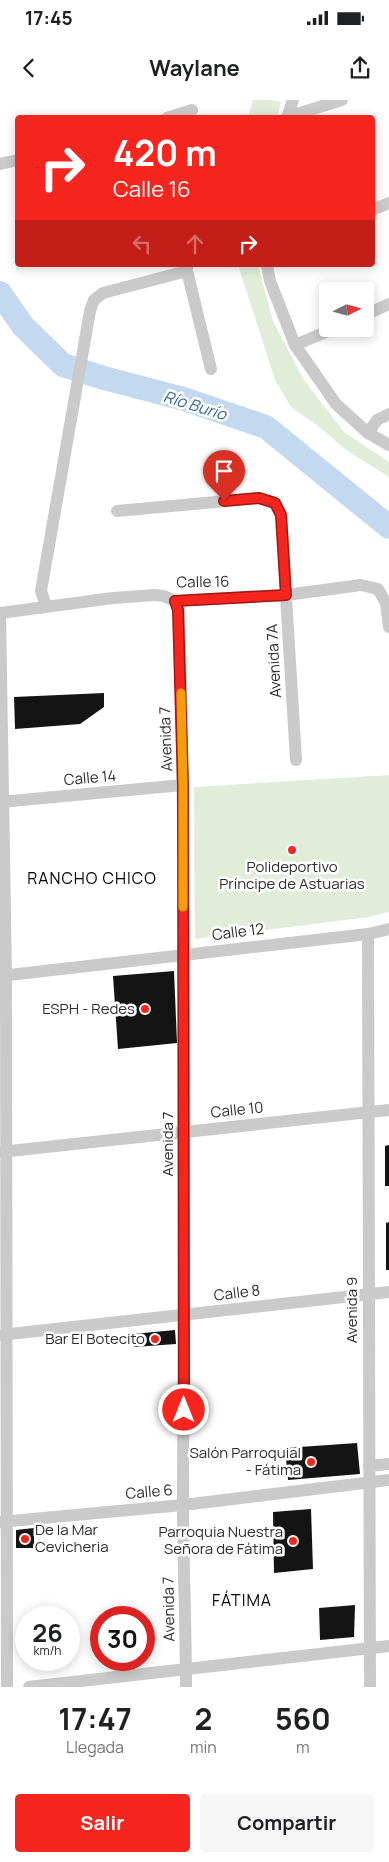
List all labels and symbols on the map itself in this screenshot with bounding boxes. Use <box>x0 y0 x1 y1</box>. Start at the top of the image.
north arrow <box>319 282 374 338</box>
water label: Río Burío <box>161 385 231 425</box>
pin <box>203 450 245 501</box>
street label: Calle 16 <box>176 571 230 592</box>
street label: Avenida 7A <box>261 623 286 698</box>
street label: Avenida 7 <box>154 706 177 772</box>
street label: Calle 14 <box>63 765 117 790</box>
marker: Polideportivo Príncipe de Astuarias <box>286 844 298 856</box>
place label: Polideportivo Príncipe de Astuarias <box>219 856 365 894</box>
district label: RANCHO CHICO <box>27 867 157 889</box>
street label: Calle 12 <box>211 918 265 945</box>
place label: ESPH - Redes <box>42 998 135 1019</box>
marker: ESPH - Redes <box>139 1003 151 1015</box>
street label: Calle 10 <box>210 1096 264 1123</box>
street label: Avenida 7 <box>157 1112 178 1176</box>
street label: Avenida 9 <box>341 1277 362 1343</box>
street label: Calle 8 <box>213 1279 261 1306</box>
place label: Bar El Botecito <box>45 1328 145 1349</box>
marker: Bar El Botecito <box>149 1333 161 1345</box>
position arrow <box>157 1383 209 1435</box>
place label: Salón Parroquial - Fátima <box>189 1442 301 1480</box>
marker: Salón Parroquial - Fátima <box>305 1456 317 1468</box>
street label: Calle 6 <box>125 1479 173 1504</box>
place label: De la Mar Cevicheria <box>35 1519 109 1557</box>
place label: Parroquia Nuestra Señora de Fátima <box>159 1521 283 1559</box>
marker: De la Mar Cevicheria <box>19 1533 31 1545</box>
marker: Parroquia Nuestra Señora de Fátima <box>287 1535 299 1547</box>
street label: Avenida 7 <box>157 1576 180 1642</box>
district label: FÁTIMA <box>212 1589 272 1611</box>
speed limit sign: 30 <box>90 1606 155 1671</box>

